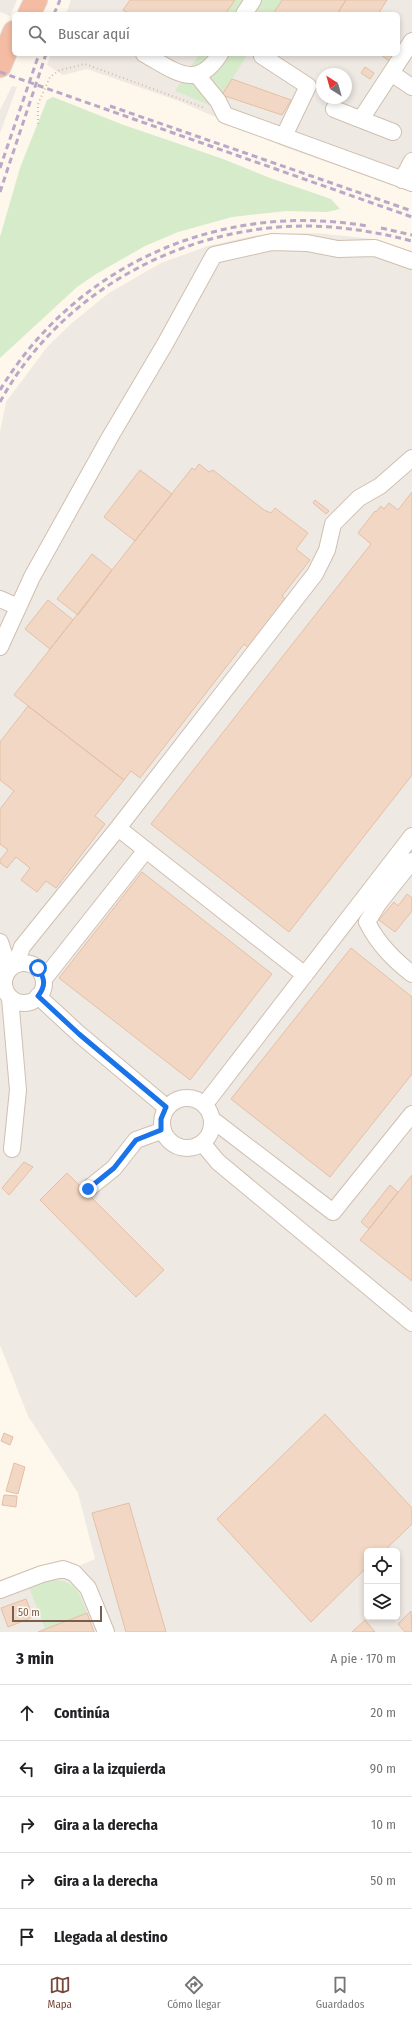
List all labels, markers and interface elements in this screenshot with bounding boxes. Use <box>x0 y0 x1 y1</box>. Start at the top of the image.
search box <box>12 12 400 56</box>
icon: search <box>26 23 48 45</box>
text: Buscar aquí <box>58 25 130 43</box>
north arrow <box>316 68 352 104</box>
route start <box>29 959 47 977</box>
route end <box>79 1180 97 1198</box>
map controls <box>364 1548 400 1620</box>
button: locate <box>364 1548 400 1584</box>
button: layers <box>364 1584 400 1620</box>
scale bar <box>12 1604 102 1623</box>
text: 50 m <box>18 1606 40 1619</box>
text: 3 min <box>16 1648 54 1669</box>
text: A pie · 170 m <box>331 1651 396 1666</box>
icon: ahead <box>16 1702 38 1724</box>
text: Continúa <box>54 1704 110 1722</box>
text: 20 m <box>370 1705 396 1720</box>
icon: left <box>16 1758 38 1780</box>
text: Gira a la izquierda <box>54 1760 166 1778</box>
text: 90 m <box>370 1761 396 1776</box>
icon: right <box>16 1814 38 1836</box>
text: Gira a la derecha <box>54 1816 158 1834</box>
text: 10 m <box>371 1817 396 1832</box>
icon: right <box>16 1870 38 1892</box>
text: Gira a la derecha <box>54 1872 158 1890</box>
text: 50 m <box>370 1873 396 1888</box>
icon: arrive <box>16 1926 38 1948</box>
text: Llegada al destino <box>54 1928 168 1946</box>
tab: Mapa <box>48 1974 72 2011</box>
tab: Cómo llegar <box>167 1974 221 2011</box>
tab: Guardados <box>316 1974 364 2011</box>

